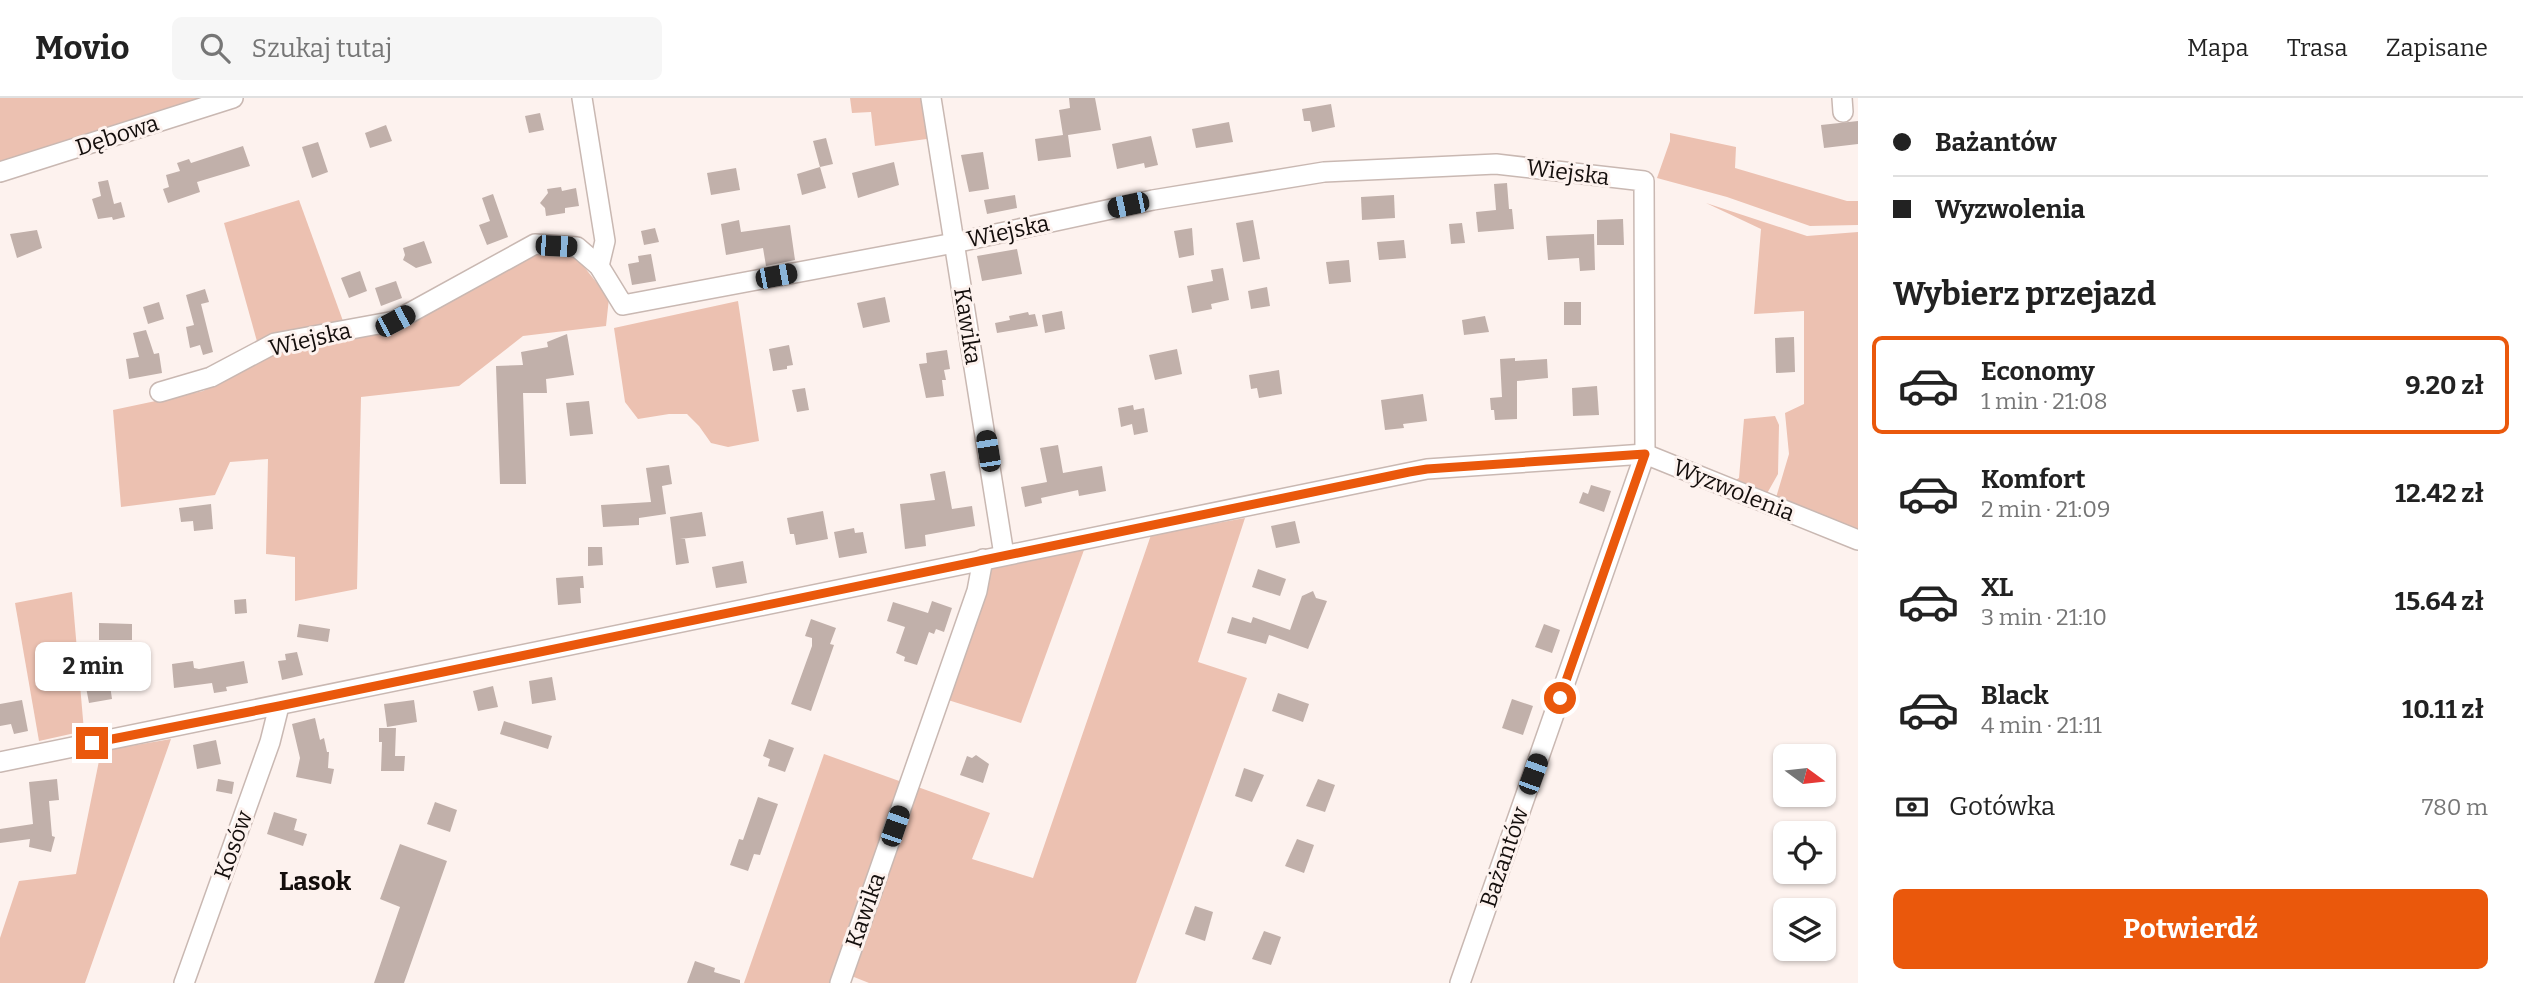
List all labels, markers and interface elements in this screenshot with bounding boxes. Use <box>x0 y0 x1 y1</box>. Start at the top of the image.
search box <box>172 17 662 80</box>
text: Movio <box>35 28 130 68</box>
icon: search <box>196 29 234 67</box>
text: Szukaj tutaj <box>252 33 392 64</box>
text: Mapa <box>2187 34 2249 62</box>
text: Trasa <box>2287 34 2348 62</box>
text: Zapisane <box>2386 34 2488 62</box>
street label: Dębowa <box>72 108 162 162</box>
text: Bażantów <box>1935 127 2057 158</box>
street label: Wiejska <box>1525 153 1612 191</box>
car <box>1106 190 1151 220</box>
text: Wyzwolenia <box>1935 194 2085 225</box>
street label: Wiejska <box>964 209 1052 253</box>
car <box>535 234 578 258</box>
car <box>754 262 799 290</box>
text: Wybierz przejazd <box>1893 275 2156 313</box>
street label: Kawika <box>948 286 988 367</box>
car <box>372 302 419 340</box>
street label: Wiejska <box>266 316 354 362</box>
icon: car <box>1897 354 1960 417</box>
text: Economy <box>1981 356 2095 387</box>
text: 9.20 zł <box>2405 370 2484 401</box>
text: 1 min · 21:08 <box>1981 387 2108 415</box>
car <box>975 429 1002 473</box>
street label: Wyzwolenia <box>1669 453 1799 527</box>
icon: car <box>1897 462 1960 525</box>
text: Komfort <box>1981 464 2086 495</box>
text: 12.42 zł <box>2395 478 2484 509</box>
text: 2 min · 21:09 <box>1981 495 2110 523</box>
icon: car <box>1897 570 1960 633</box>
text: XL <box>1981 572 2013 603</box>
text: 15.64 zł <box>2395 586 2484 617</box>
text: 3 min · 21:10 <box>1981 603 2107 631</box>
callout: 2 min <box>34 642 150 690</box>
text: 2 min <box>62 652 124 680</box>
icon: car <box>1897 678 1960 741</box>
text: Black <box>1981 680 2049 711</box>
route start <box>1544 682 1576 714</box>
text: 10.11 zł <box>2402 694 2484 725</box>
text: 4 min · 21:11 <box>1981 711 2102 739</box>
route end <box>76 727 108 759</box>
north arrow <box>1773 744 1836 807</box>
map controls <box>1773 744 1836 961</box>
car <box>1516 751 1551 797</box>
icon: cash <box>1893 788 1931 826</box>
text: Gotówka <box>1949 791 2055 822</box>
text: 780 m <box>2422 793 2488 821</box>
car <box>879 803 912 849</box>
street label: Bażantów <box>1474 803 1534 911</box>
street label: Kosów <box>208 806 258 883</box>
button: locate <box>1773 821 1836 884</box>
district label: Lasok <box>279 866 352 897</box>
street label: Kawika <box>839 868 891 951</box>
button: Potwierdź <box>1893 889 2488 969</box>
button: layers <box>1773 898 1836 961</box>

